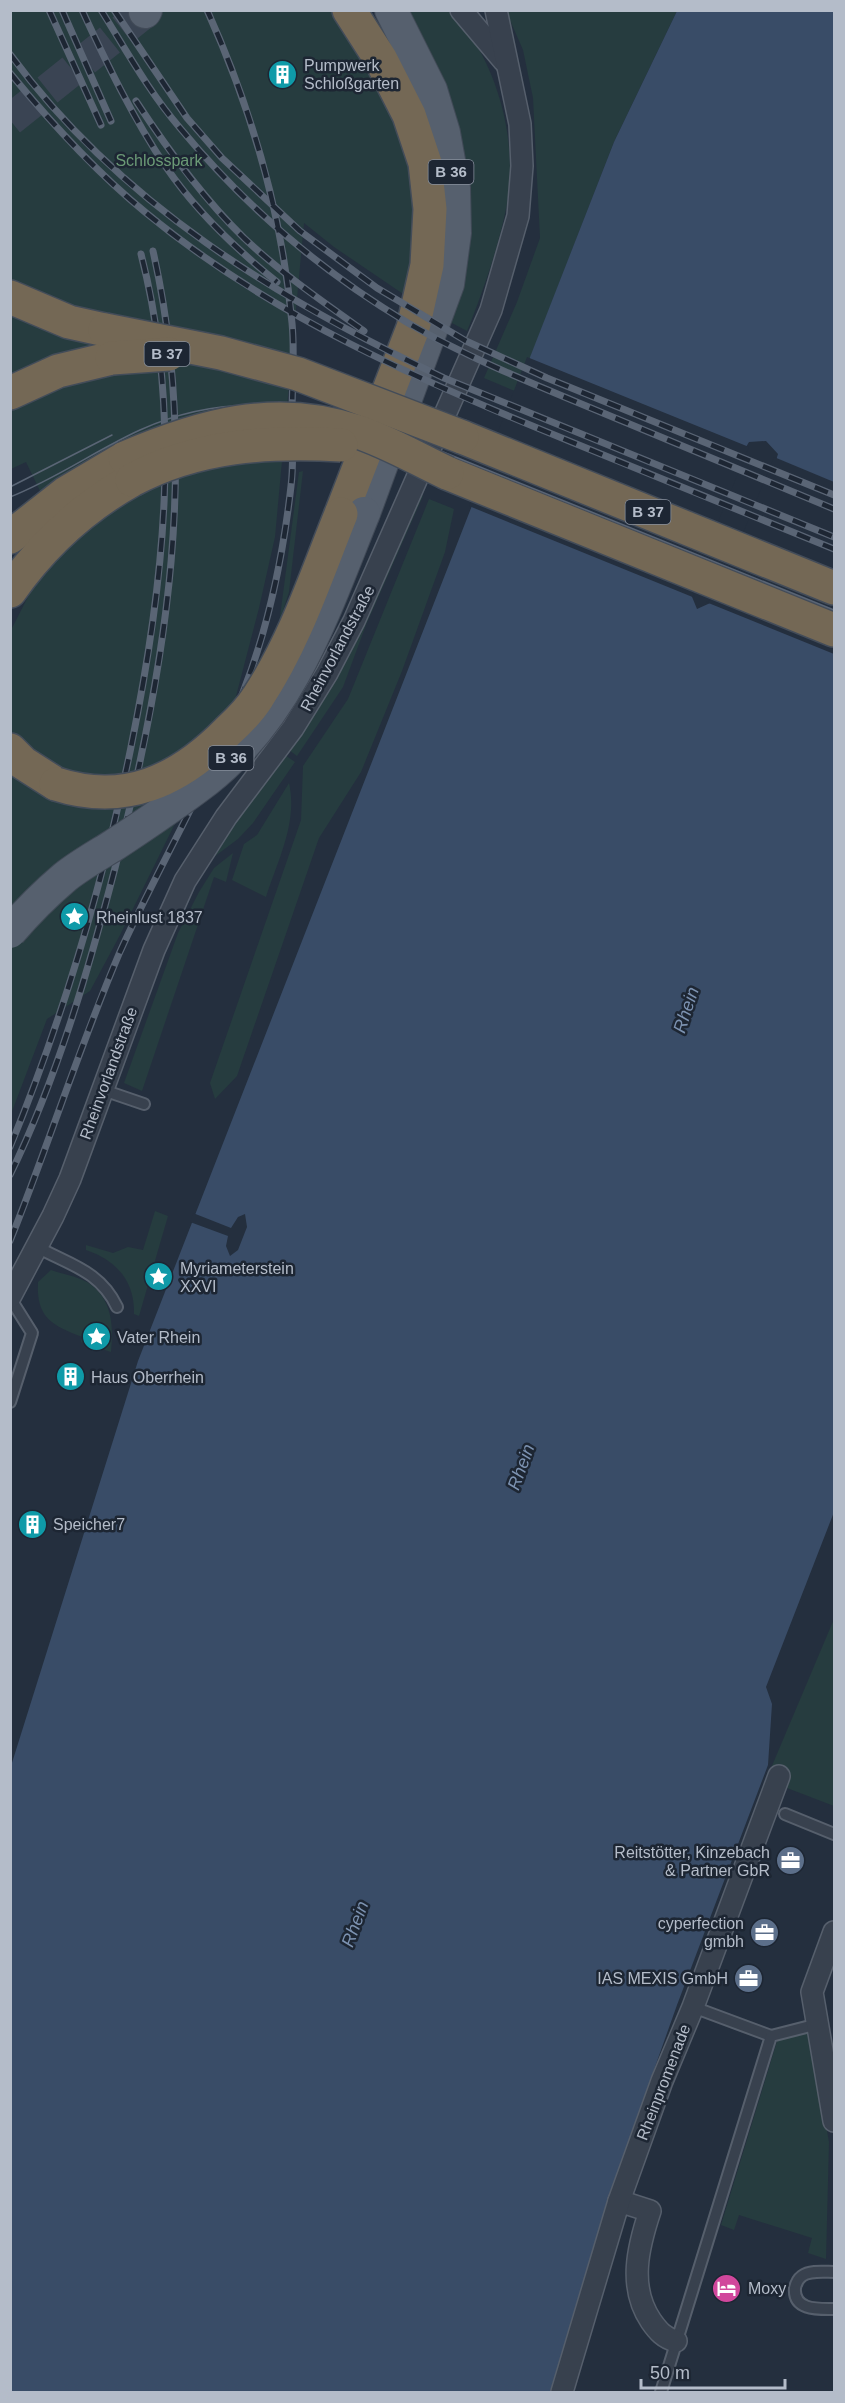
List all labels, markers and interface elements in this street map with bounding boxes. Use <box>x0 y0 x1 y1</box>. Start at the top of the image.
place label: Pumpwerk Schloßgarten <box>304 57 399 92</box>
building icon: Pumpwerk Schloßgarten <box>267 58 299 90</box>
park label: Schlosspark <box>115 152 204 169</box>
road number: B 36 <box>428 160 474 184</box>
road number: B 37 <box>144 342 190 366</box>
road number: B 37 <box>626 500 670 524</box>
street label: Rheinvorlandstraße <box>297 583 378 714</box>
road number: B 36 <box>208 746 254 770</box>
place icon: Rheinlust 1837 <box>59 901 91 933</box>
place label: Rheinlust 1837 <box>96 909 203 926</box>
water label: Rhein <box>669 985 703 1035</box>
street label: Rheinvorlandstraße <box>77 1005 140 1142</box>
place label: Myriameterstein XXVI <box>180 1260 294 1295</box>
place icon: Myriameterstein XXVI <box>143 1261 175 1293</box>
place icon: Vater Rhein <box>80 1321 112 1353</box>
place label: Vater Rhein <box>117 1329 200 1346</box>
building icon: Haus Oberrhein <box>54 1361 86 1393</box>
place label: Haus Oberrhein <box>91 1369 204 1386</box>
water label: Rhein <box>504 1441 538 1493</box>
building icon: Speicher7 <box>16 1508 48 1540</box>
place label: Speicher7 <box>53 1516 125 1533</box>
place label: Reitstötter, Kinzebach & Partner GbR <box>614 1844 770 1879</box>
office icon: Reitstötter, Kinzebach & Partner GbR <box>775 1845 807 1877</box>
water label: Rhein <box>338 1898 372 1950</box>
place label: cyperfection gmbh <box>658 1915 744 1950</box>
office icon: cyperfection gmbh <box>749 1916 781 1948</box>
office icon: IAS MEXIS GmbH <box>733 1962 765 1994</box>
place label: IAS MEXIS GmbH <box>597 1970 728 1987</box>
street label: Rheinpromenade <box>634 2022 693 2143</box>
hotel icon: Moxy <box>711 2272 743 2304</box>
place label: Moxy <box>748 2280 786 2297</box>
scale bar <box>641 2352 785 2390</box>
text: 50 m <box>650 2363 690 2383</box>

